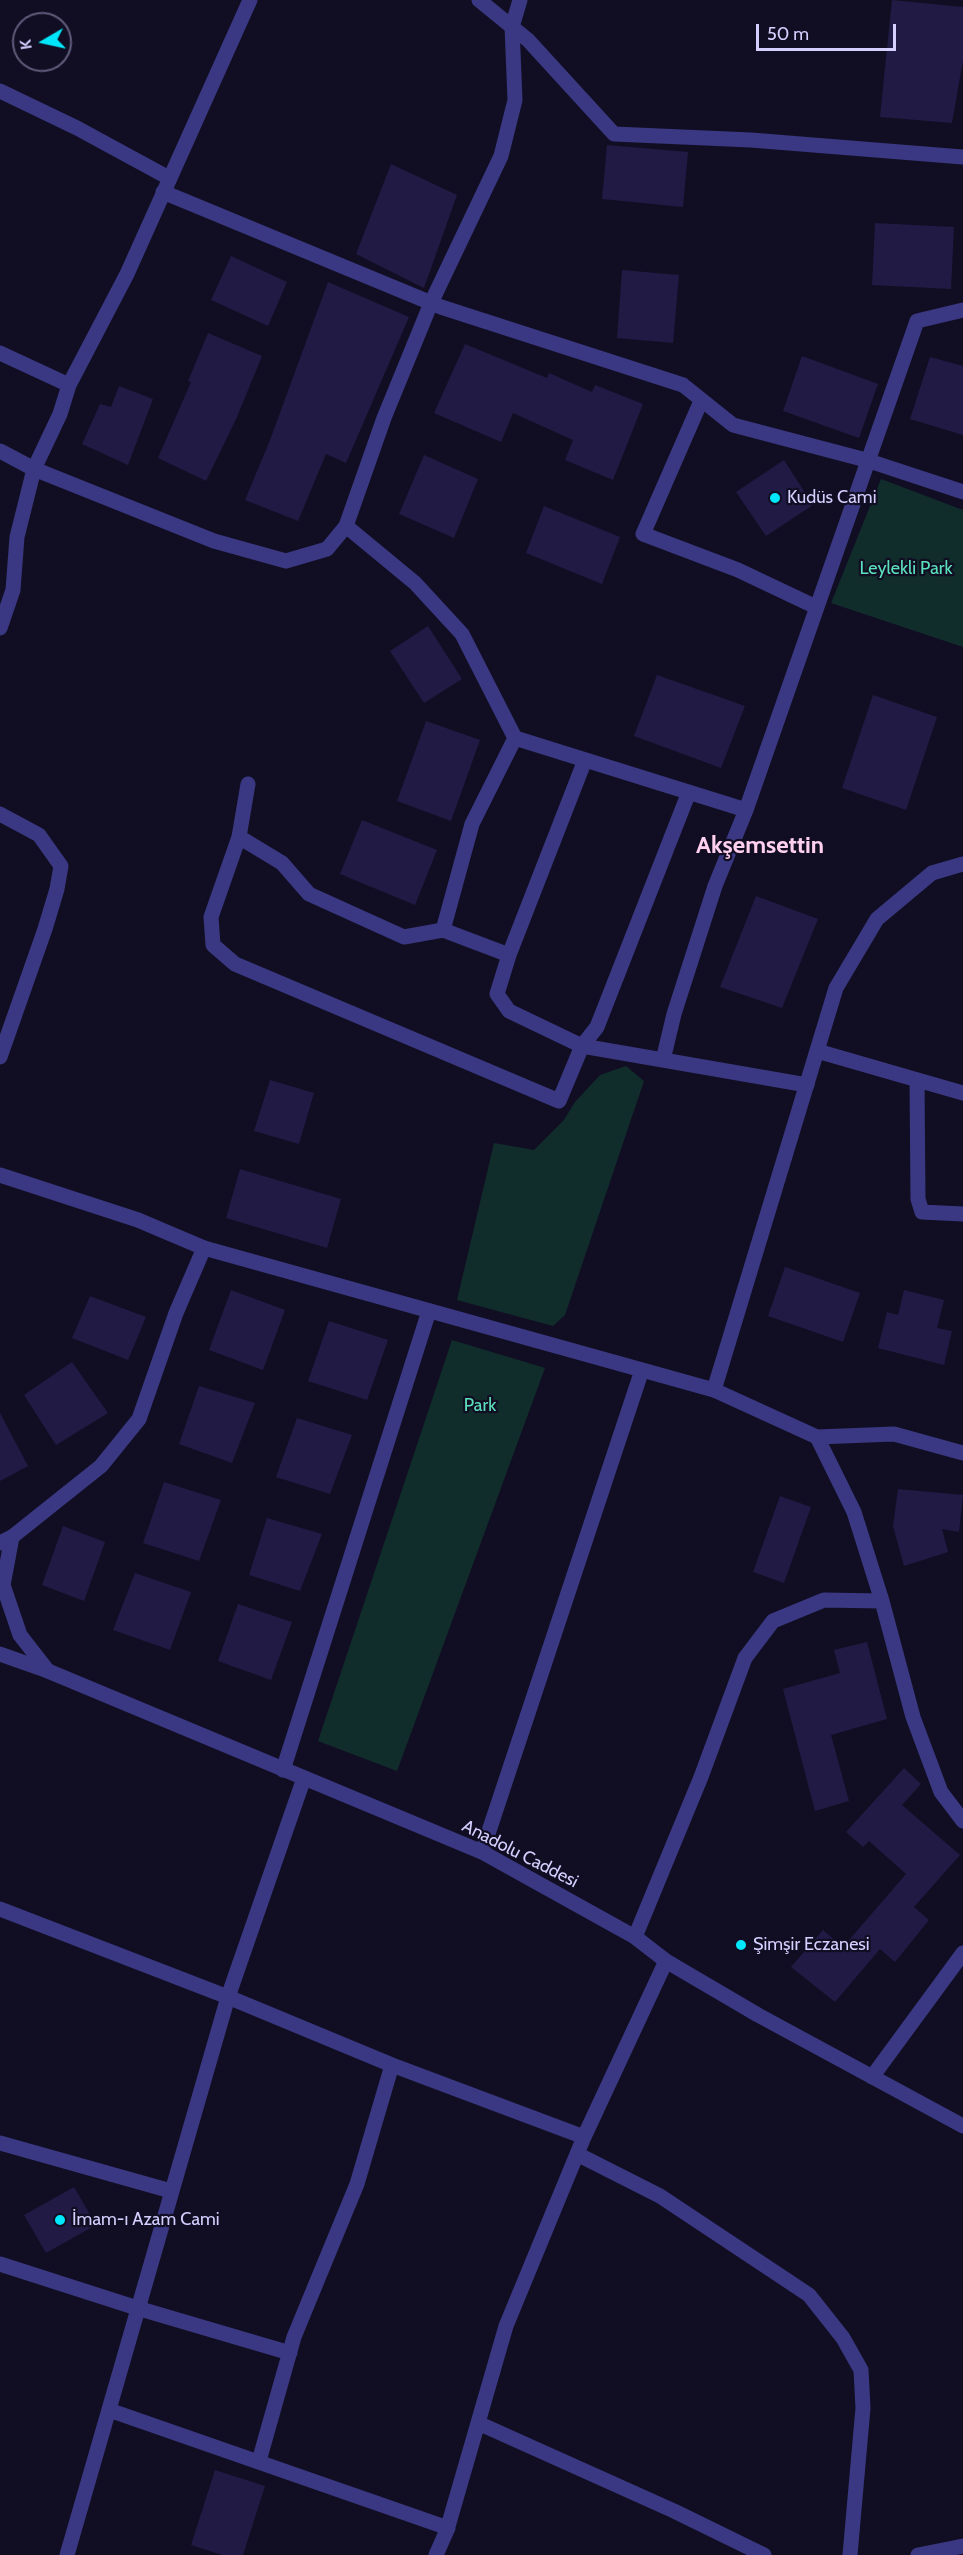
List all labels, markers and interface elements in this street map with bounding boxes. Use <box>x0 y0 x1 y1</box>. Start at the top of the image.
north arrow <box>12 12 72 72</box>
scale bar <box>759 12 898 50</box>
text: 50 m <box>767 23 809 45</box>
text: K <box>16 38 36 51</box>
place label: Kudüs Cami <box>787 487 876 509</box>
marker: Kudüs Cami <box>768 491 782 505</box>
park label: Leylekli Park <box>859 558 953 580</box>
district label: Akşemsettin <box>696 832 824 860</box>
park label: Park <box>464 1395 496 1417</box>
street label: Anadolu Caddesi <box>458 1815 582 1893</box>
place label: Şimşir Eczanesi <box>753 1934 870 1956</box>
marker: Şimşir Eczanesi <box>734 1938 748 1952</box>
place label: İmam-ı Azam Cami <box>72 2209 220 2231</box>
marker: İmam-ı Azam Cami <box>53 2213 67 2227</box>

